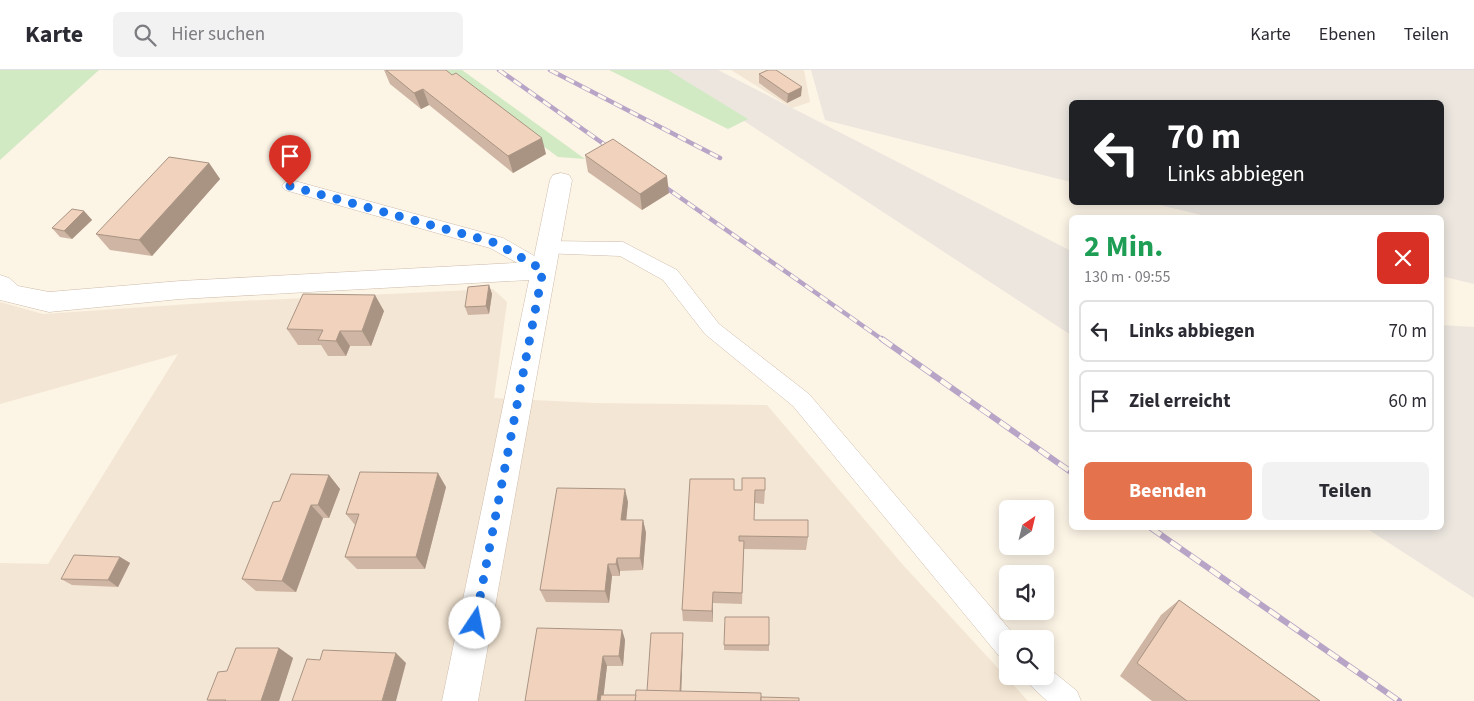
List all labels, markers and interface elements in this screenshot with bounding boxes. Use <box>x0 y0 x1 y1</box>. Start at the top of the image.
search box <box>113 12 463 57</box>
text: Karte <box>25 17 83 52</box>
icon: search <box>131 21 159 49</box>
text: Hier suchen <box>171 21 265 48</box>
text: Karte <box>1250 22 1291 47</box>
text: Ebenen <box>1319 22 1376 47</box>
text: Teilen <box>1404 22 1449 47</box>
text: 70 m <box>1167 112 1241 162</box>
icon: left <box>1084 120 1149 185</box>
pin <box>269 135 311 186</box>
icon: arrive <box>276 142 304 170</box>
text: Links abbiegen <box>1167 158 1305 190</box>
text: 2 Min. <box>1084 225 1163 268</box>
button: close <box>1377 232 1429 284</box>
text: 130 m · 09:55 <box>1084 266 1171 288</box>
icon: left <box>1086 317 1114 345</box>
text: Links abbiegen <box>1129 318 1255 345</box>
text: 70 m <box>1389 318 1427 345</box>
icon: arrive <box>1086 387 1114 415</box>
text: Ziel erreicht <box>1129 388 1230 415</box>
text: 60 m <box>1389 388 1427 415</box>
button: Beenden <box>1084 462 1252 520</box>
button: Teilen <box>1262 462 1429 520</box>
north arrow <box>999 500 1054 555</box>
map controls <box>999 500 1054 685</box>
button: sound <box>999 565 1054 620</box>
position arrow <box>448 596 500 648</box>
button: search <box>999 630 1054 685</box>

